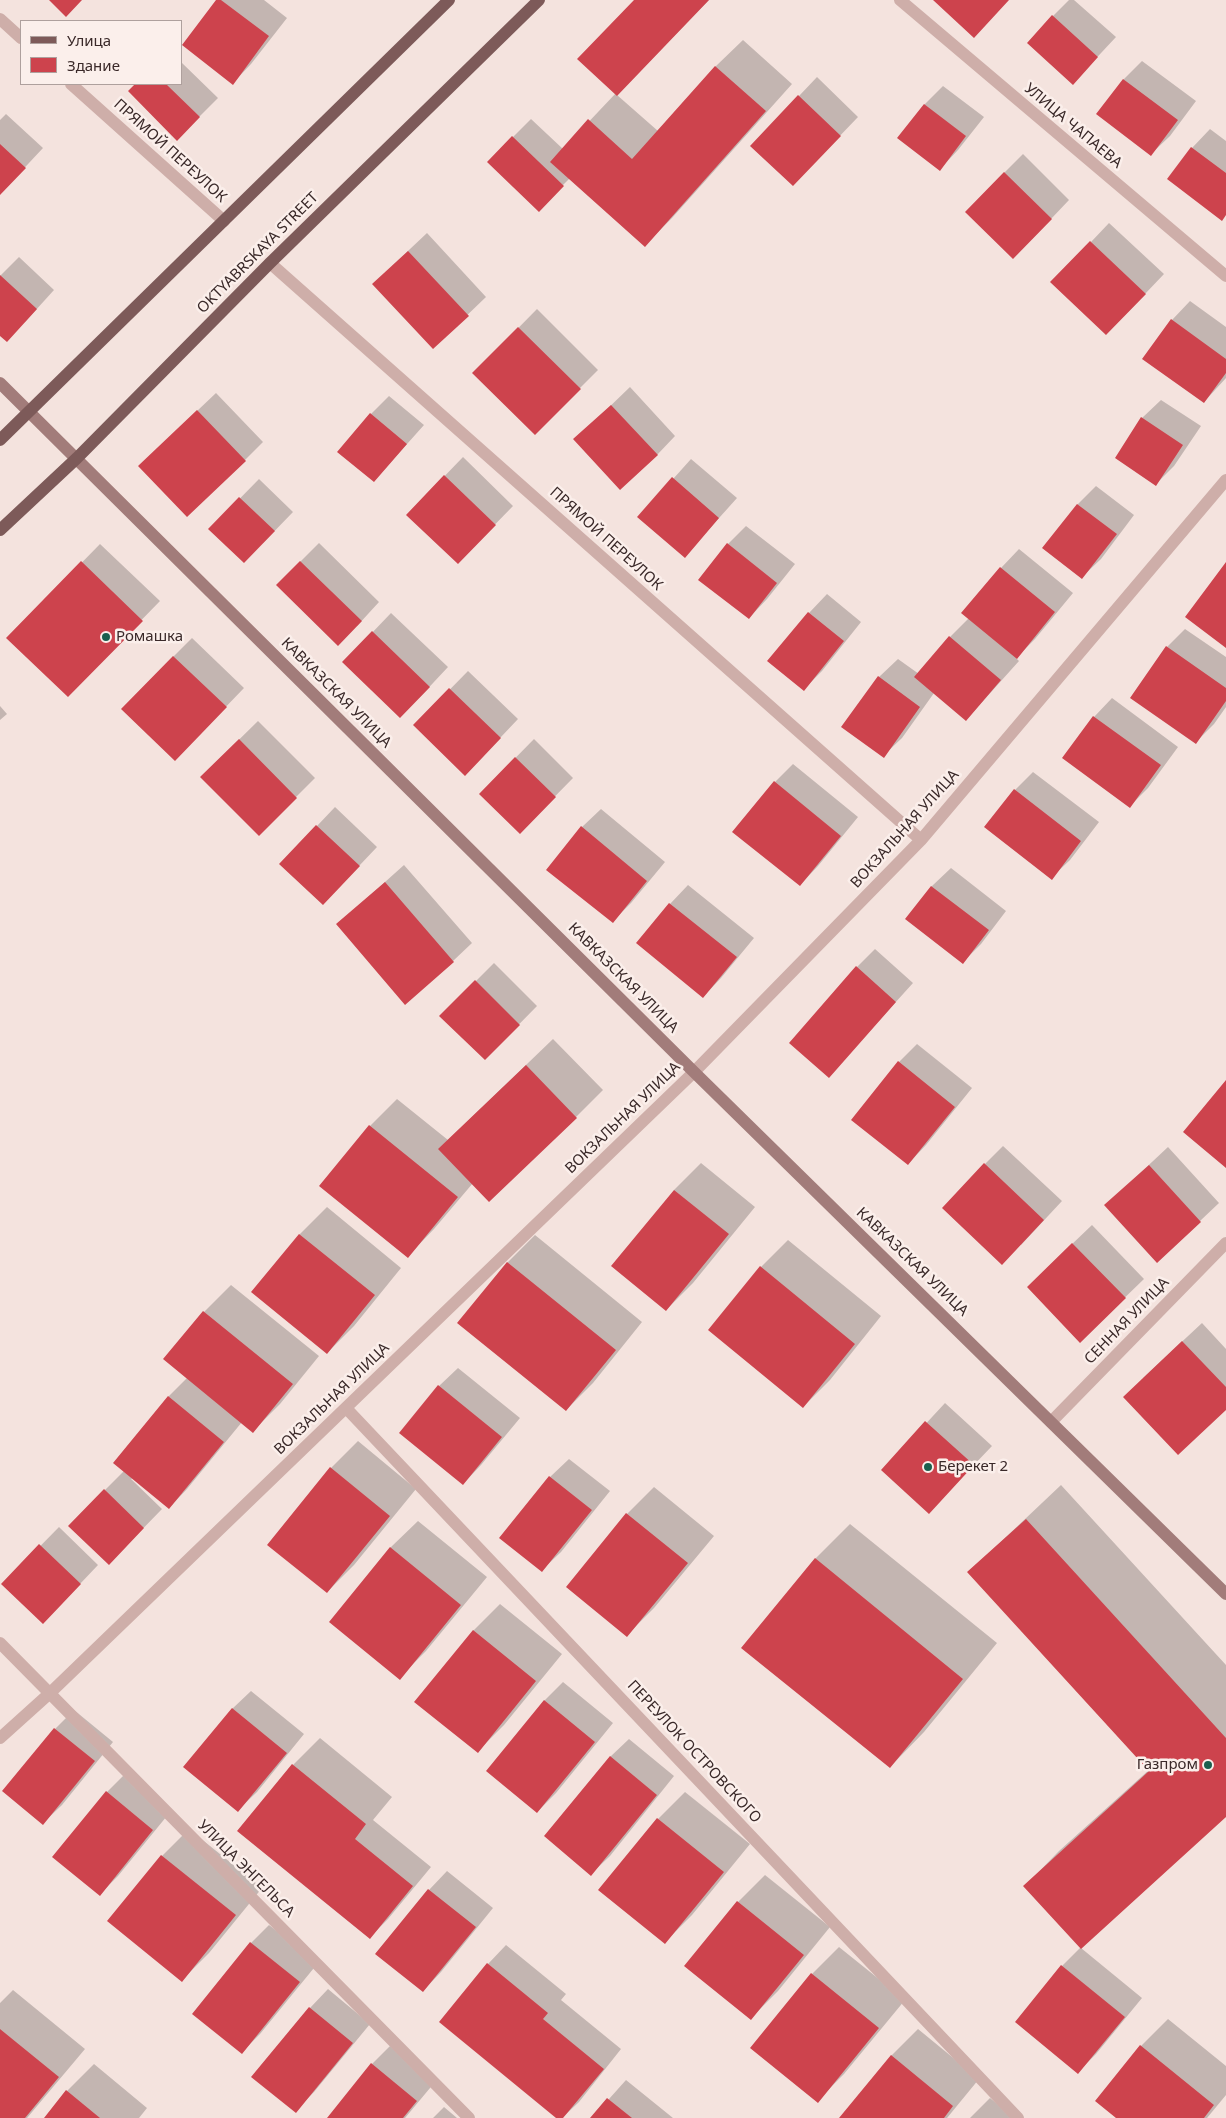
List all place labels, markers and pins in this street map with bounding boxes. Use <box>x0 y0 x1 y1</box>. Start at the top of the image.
place label: Ромашка <box>116 628 183 646</box>
marker: Ромашка <box>100 631 112 643</box>
place label: Берекет 2 <box>938 1458 1008 1476</box>
marker: Берекет 2 <box>922 1461 934 1473</box>
place label: Газпром <box>1137 1756 1198 1774</box>
marker: Газпром <box>1202 1759 1214 1771</box>

